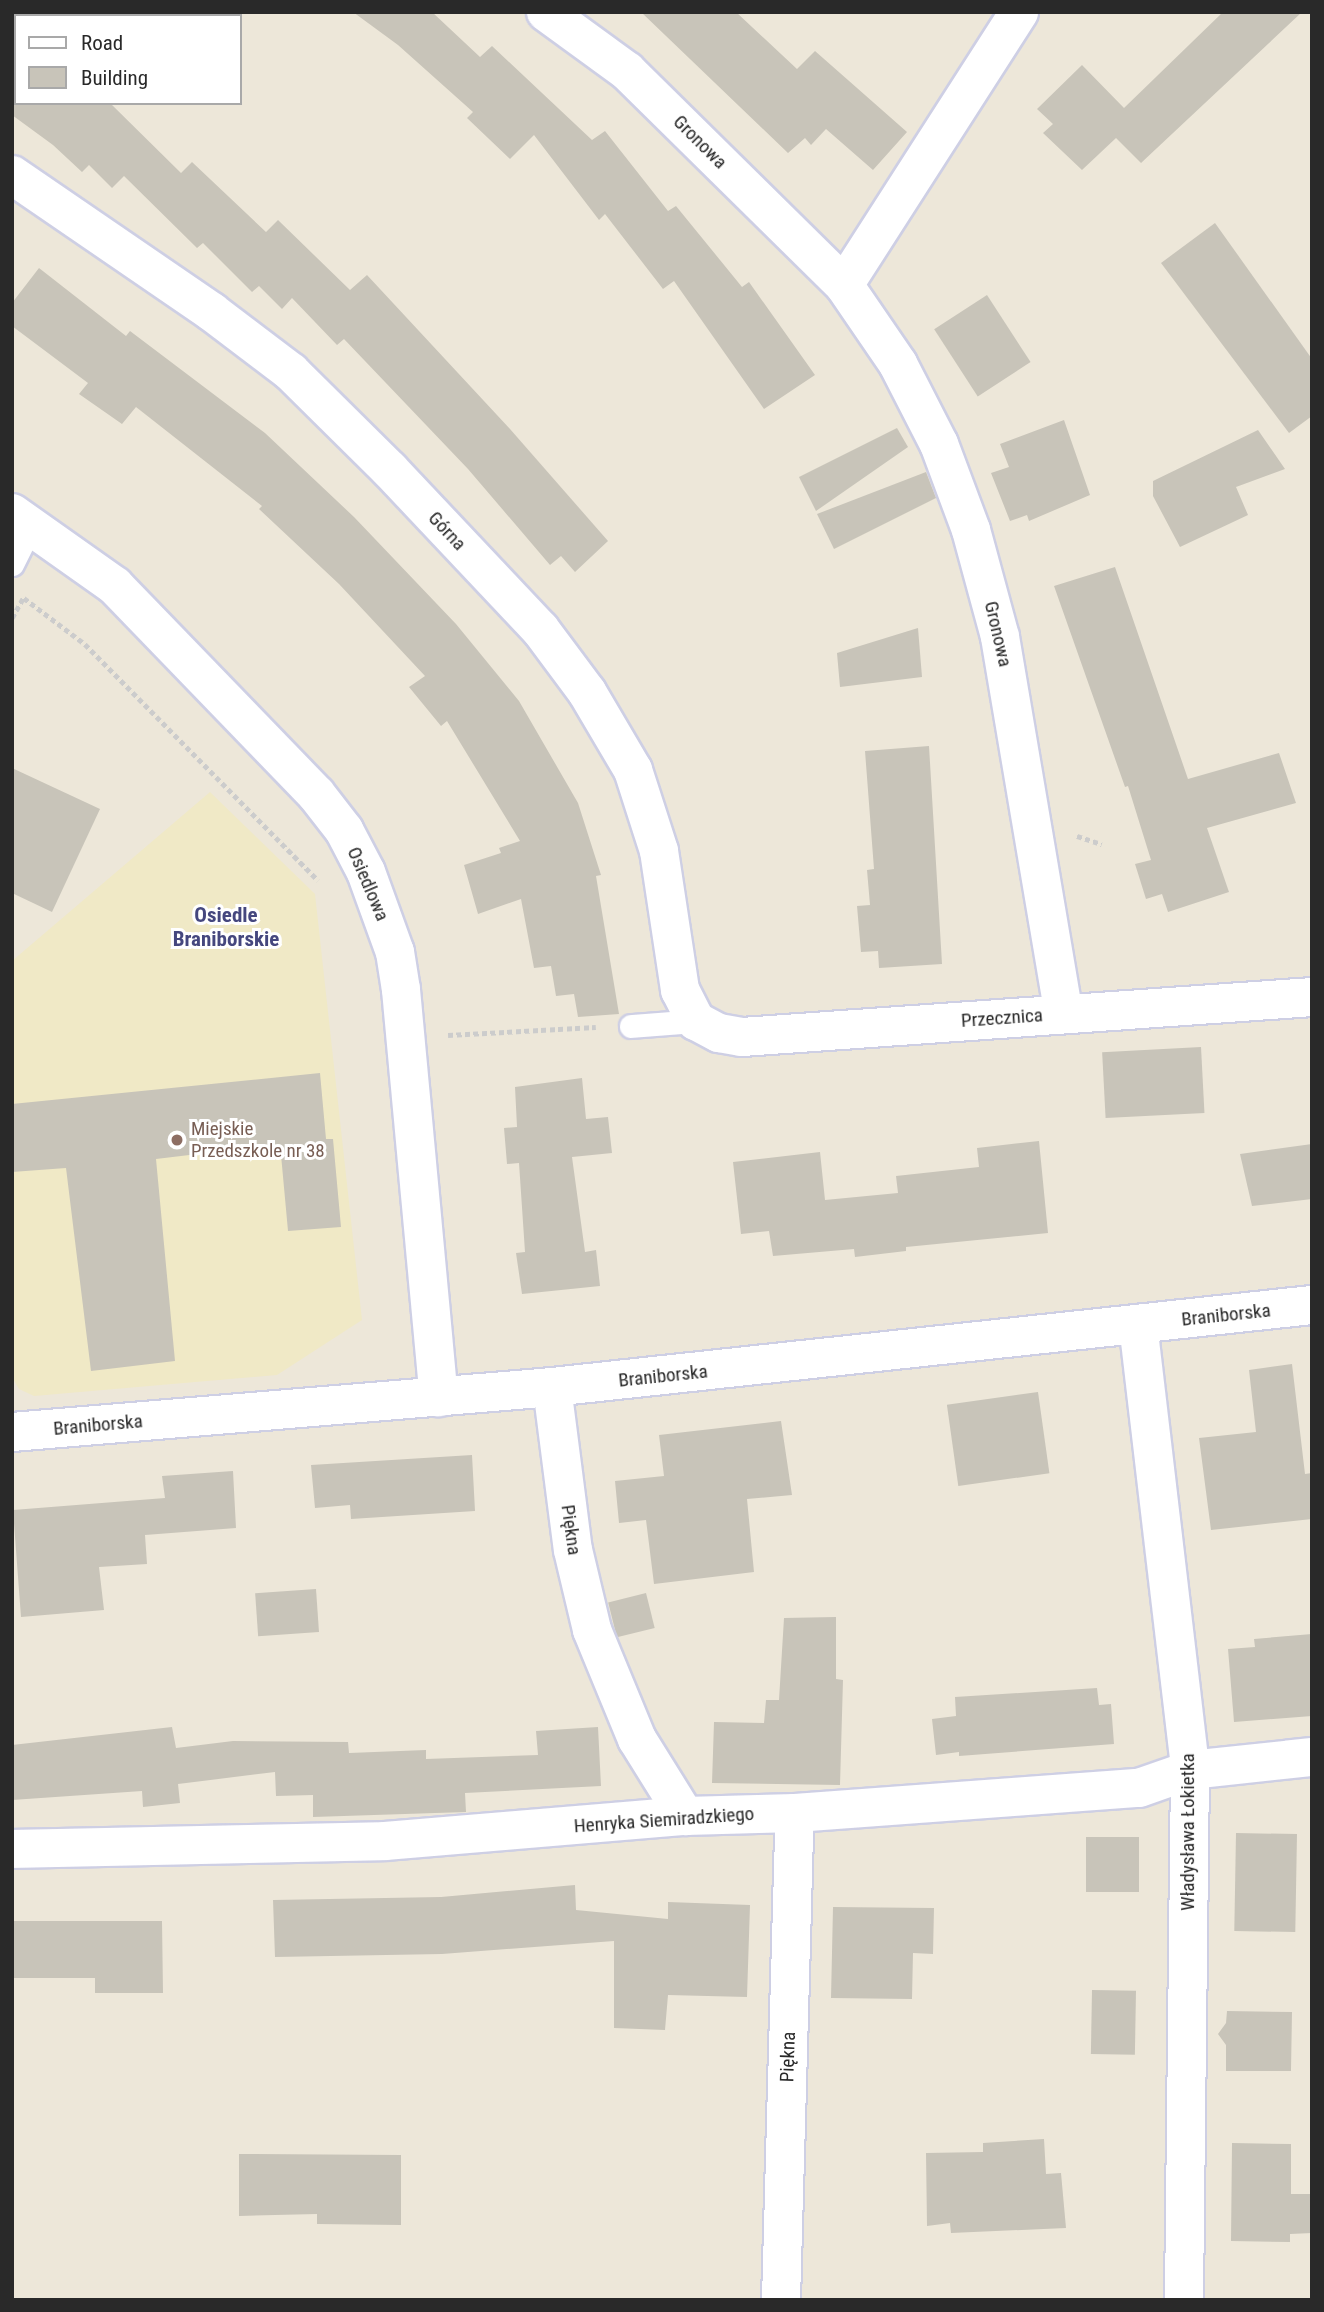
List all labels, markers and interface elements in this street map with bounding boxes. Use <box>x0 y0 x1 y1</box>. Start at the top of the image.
legend <box>14 14 242 105</box>
text: Road <box>81 31 123 55</box>
text: Building <box>81 66 148 90</box>
street label: Gronowa <box>668 110 732 174</box>
street label: Górna <box>423 507 471 555</box>
street label: Gronowa <box>979 599 1017 669</box>
street label: Osiedlowa <box>342 844 394 924</box>
district label: Osiedle Braniborskie <box>173 902 279 952</box>
street label: Przecznica <box>960 1004 1044 1032</box>
place label: Miejskie Przedszkole nr 38 <box>191 1118 325 1162</box>
marker: Miejskie Przedszkole nr 38 <box>169 1132 185 1148</box>
street label: Braniborska <box>1180 1299 1272 1331</box>
street label: Braniborska <box>617 1360 709 1392</box>
street label: Braniborska <box>52 1410 144 1440</box>
street label: Piękna <box>556 1503 586 1557</box>
street label: Władysława Łokietka <box>1177 1753 1199 1911</box>
street label: Henryka Siemiradzkiego <box>573 1802 755 1838</box>
street label: Piękna <box>776 2031 800 2083</box>

